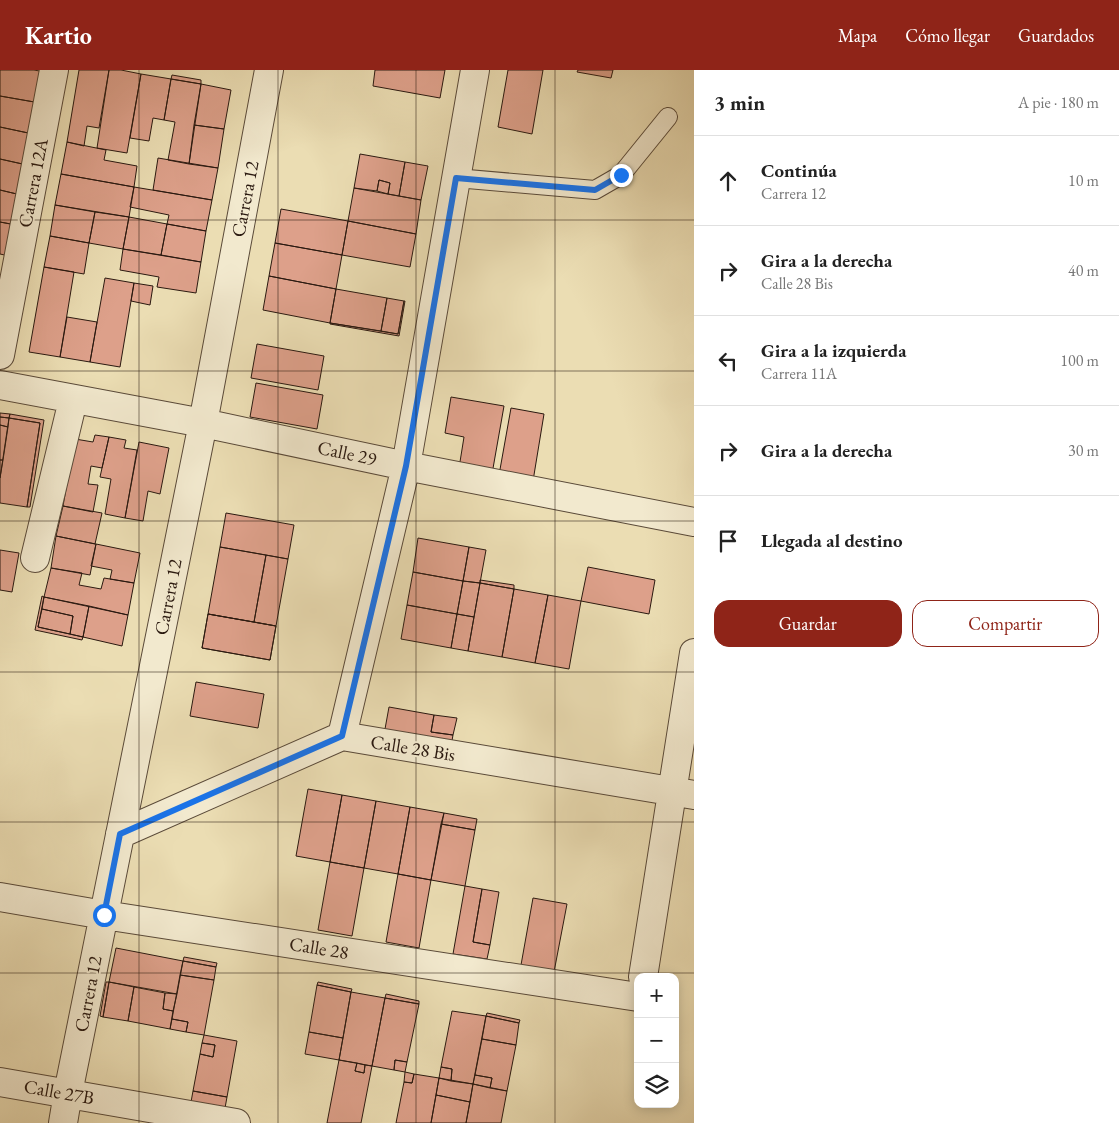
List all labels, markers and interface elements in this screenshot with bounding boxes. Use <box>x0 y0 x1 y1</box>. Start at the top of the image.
text: Kartio <box>25 20 92 51</box>
text: Mapa <box>838 24 877 47</box>
text: Cómo llegar <box>905 24 990 47</box>
text: Guardados <box>1018 24 1094 47</box>
text: 3 min <box>714 89 765 116</box>
text: A pie · 180 m <box>1018 92 1099 113</box>
street label: Carrera 12A <box>12 135 54 230</box>
text: Continúa <box>761 158 837 183</box>
street label: Carrera 12 <box>225 159 265 239</box>
route end <box>610 164 633 187</box>
icon: ahead <box>714 167 742 195</box>
text: 10 m <box>1068 170 1099 191</box>
text: Carrera 12 <box>761 183 826 204</box>
text: Gira a la derecha <box>761 248 892 273</box>
icon: right <box>714 257 742 285</box>
text: 40 m <box>1068 260 1099 281</box>
text: Calle 28 Bis <box>761 273 833 294</box>
text: Gira a la izquierda <box>761 338 907 363</box>
icon: left <box>714 347 742 375</box>
text: 100 m <box>1060 350 1099 371</box>
text: Carrera 11A <box>761 363 837 384</box>
street label: Calle 29 <box>315 435 379 471</box>
icon: right <box>714 437 742 465</box>
text: Gira a la derecha <box>761 438 892 463</box>
text: 30 m <box>1068 440 1099 461</box>
icon: arrive <box>714 527 742 555</box>
text: Llegada al destino <box>761 528 903 553</box>
street label: Carrera 12 <box>148 557 188 637</box>
button: Guardar <box>714 600 902 647</box>
button: Compartir <box>912 600 1099 647</box>
street label: Calle 28 Bis <box>369 729 457 767</box>
route start <box>93 904 116 927</box>
street label: Calle 28 <box>288 931 350 965</box>
street label: Carrera 12 <box>68 954 108 1034</box>
map controls <box>634 973 679 1108</box>
button: + <box>634 973 679 1018</box>
button: − <box>634 1018 679 1063</box>
button: layers <box>634 1063 679 1108</box>
street label: Calle 27B <box>22 1074 96 1110</box>

